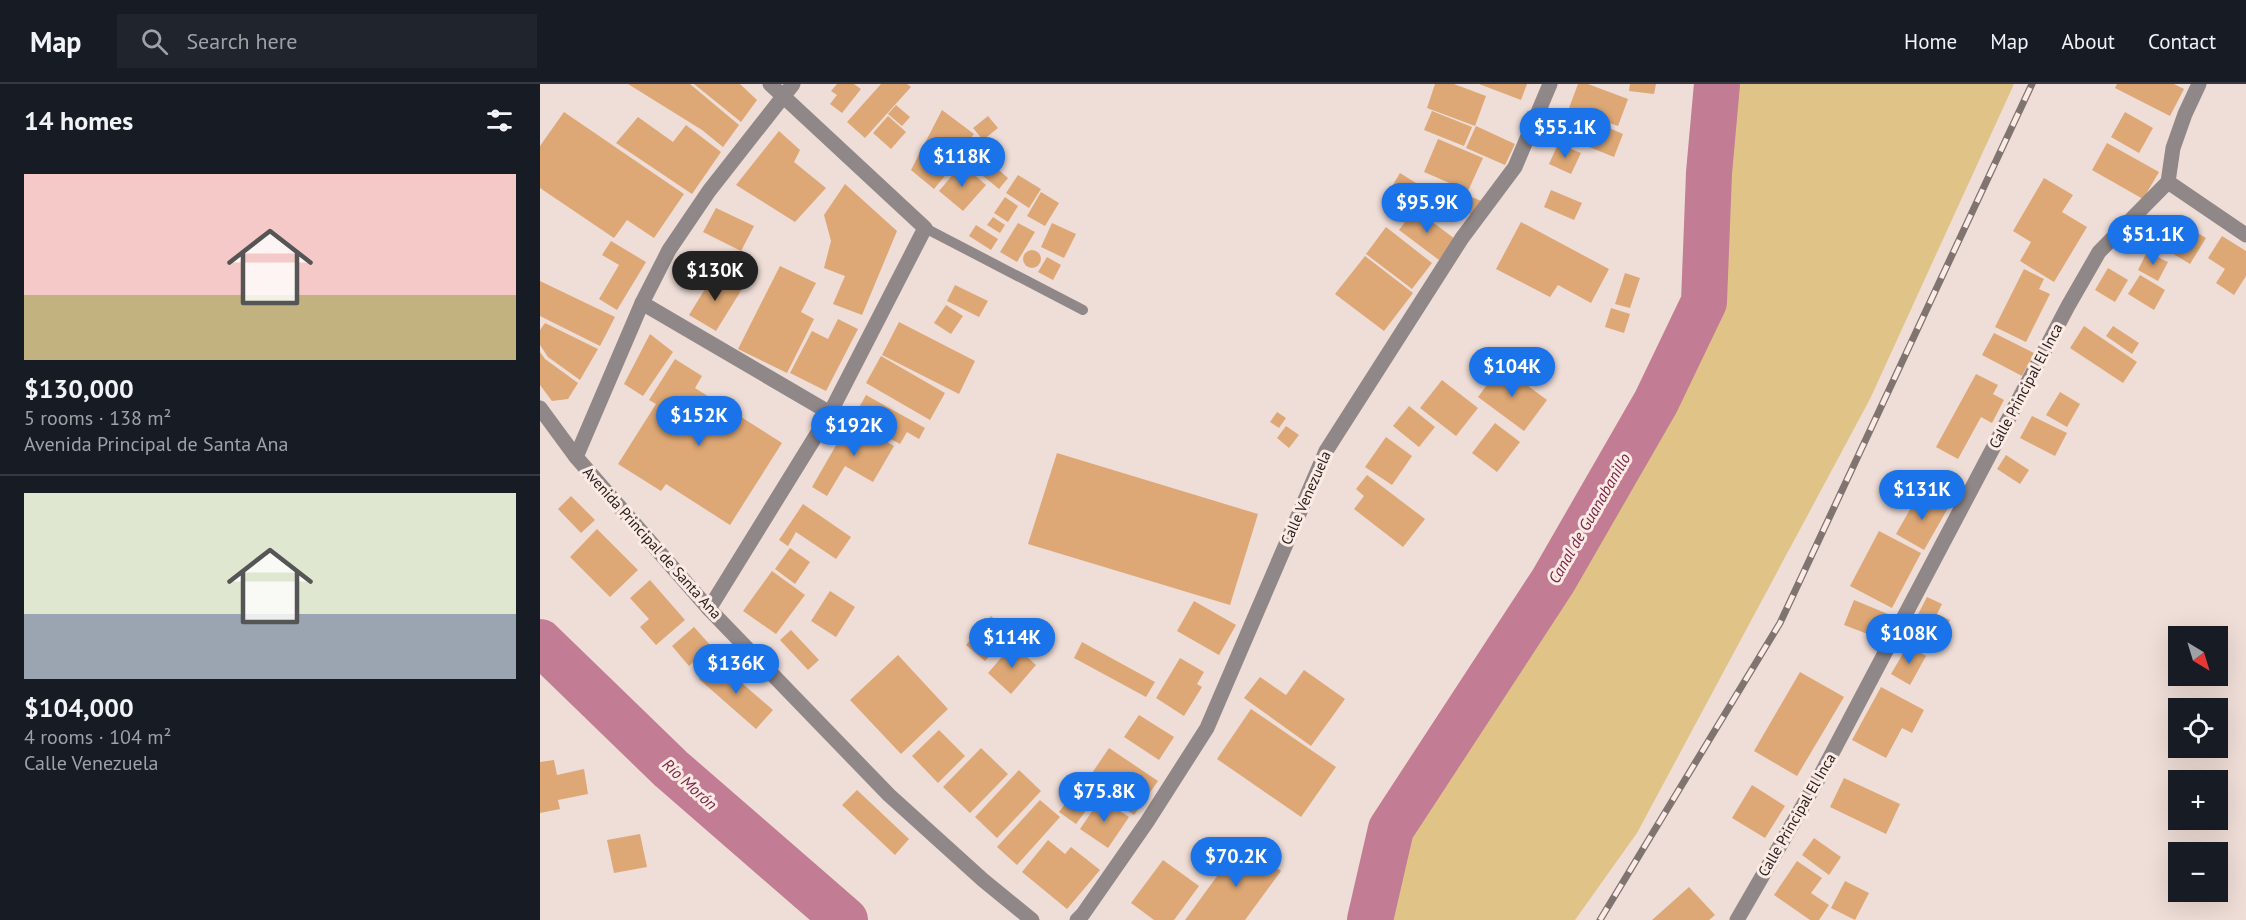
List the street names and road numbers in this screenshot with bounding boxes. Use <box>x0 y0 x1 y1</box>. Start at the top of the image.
street label: Calle Principal El Inca <box>1984 320 2067 452</box>
street label: Calle Venezuela <box>1276 448 1335 548</box>
street label: Avenida Principal de Santa Ana <box>579 463 726 623</box>
street label: Calle Principal El Inca <box>1754 750 1840 880</box>

